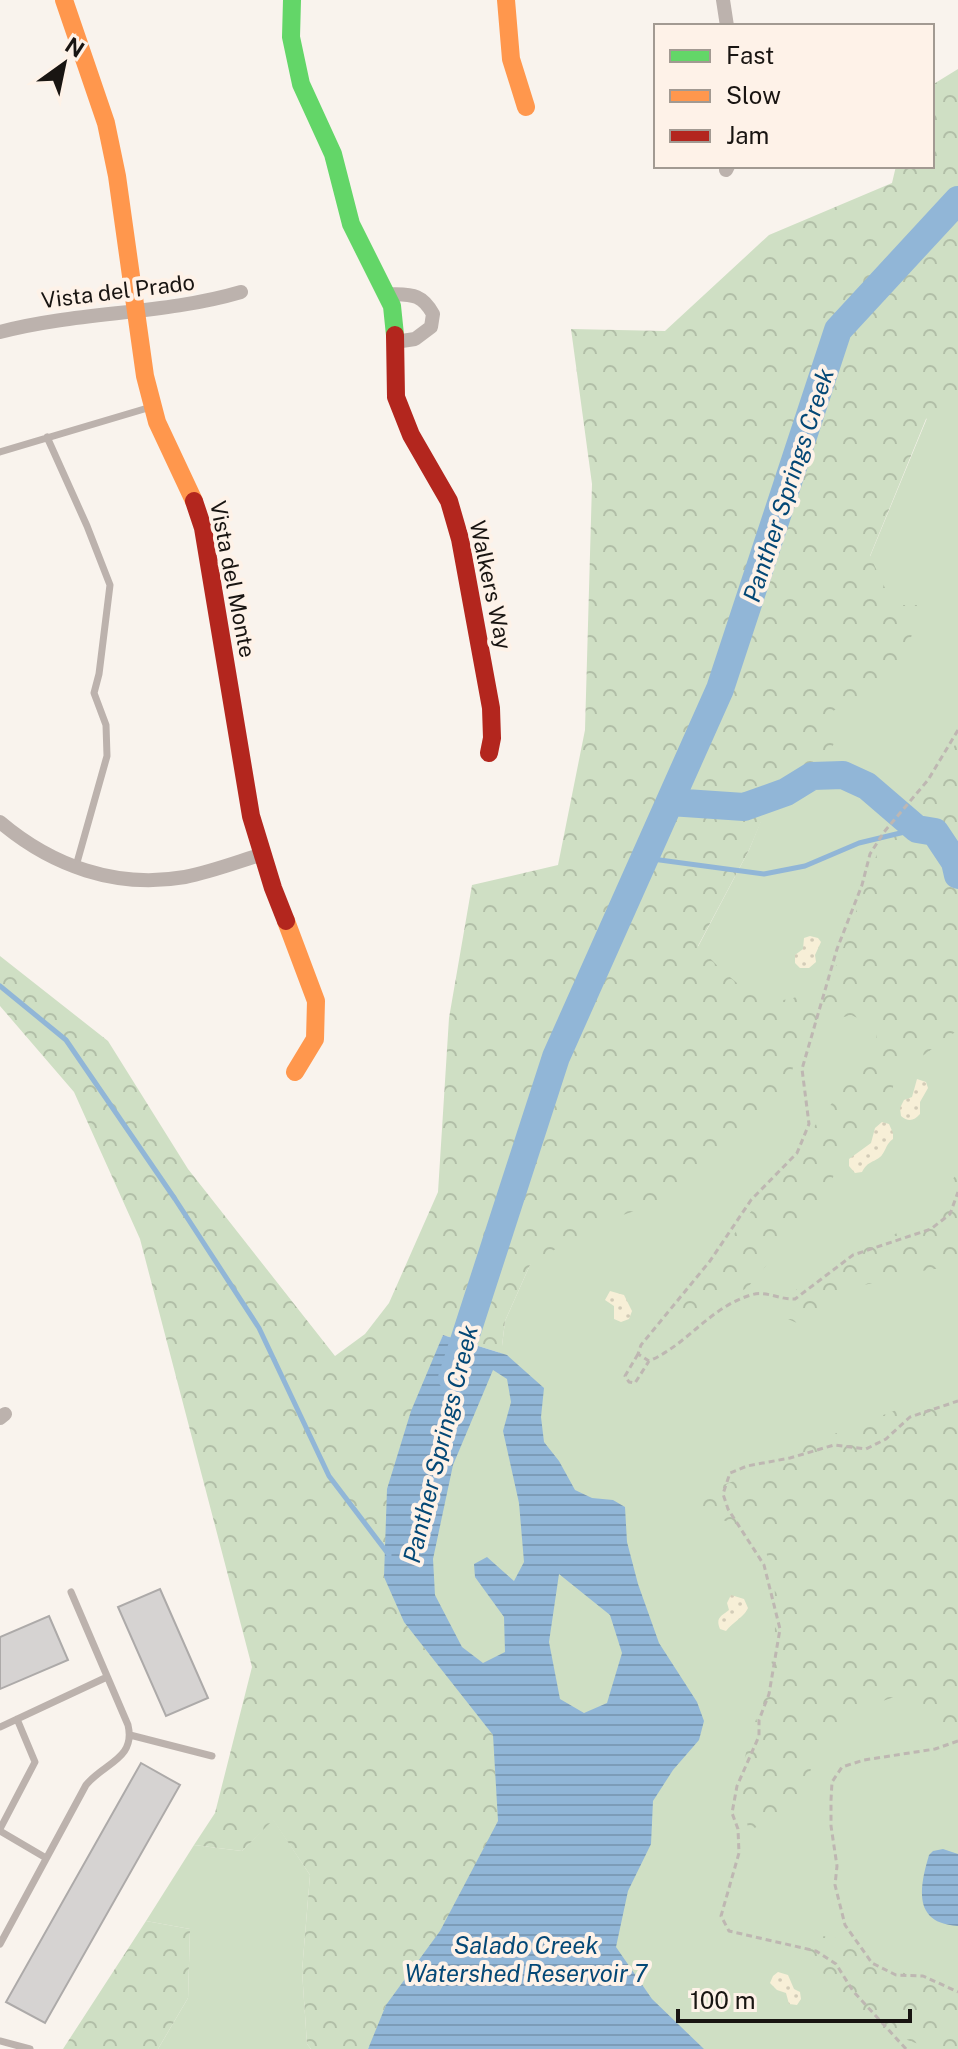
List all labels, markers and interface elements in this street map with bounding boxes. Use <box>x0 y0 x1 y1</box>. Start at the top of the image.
north arrow <box>24 24 104 104</box>
legend <box>654 24 934 168</box>
text: N <box>61 32 89 63</box>
text: Fast <box>726 41 774 69</box>
text: Slow <box>726 81 781 109</box>
text: Jam <box>726 121 769 149</box>
street label: Vista del Prado <box>40 269 196 313</box>
water label: Panther Springs Creek <box>737 365 839 605</box>
street label: Vista del Monte <box>205 498 261 660</box>
street label: Walkers Way <box>465 518 517 652</box>
water label: Panther Springs Creek <box>397 1322 483 1566</box>
water label: Salado Creek Watershed Reservoir 7 <box>404 1931 649 1987</box>
scale bar <box>678 1973 910 2023</box>
text: 100 m <box>690 1986 756 2014</box>

